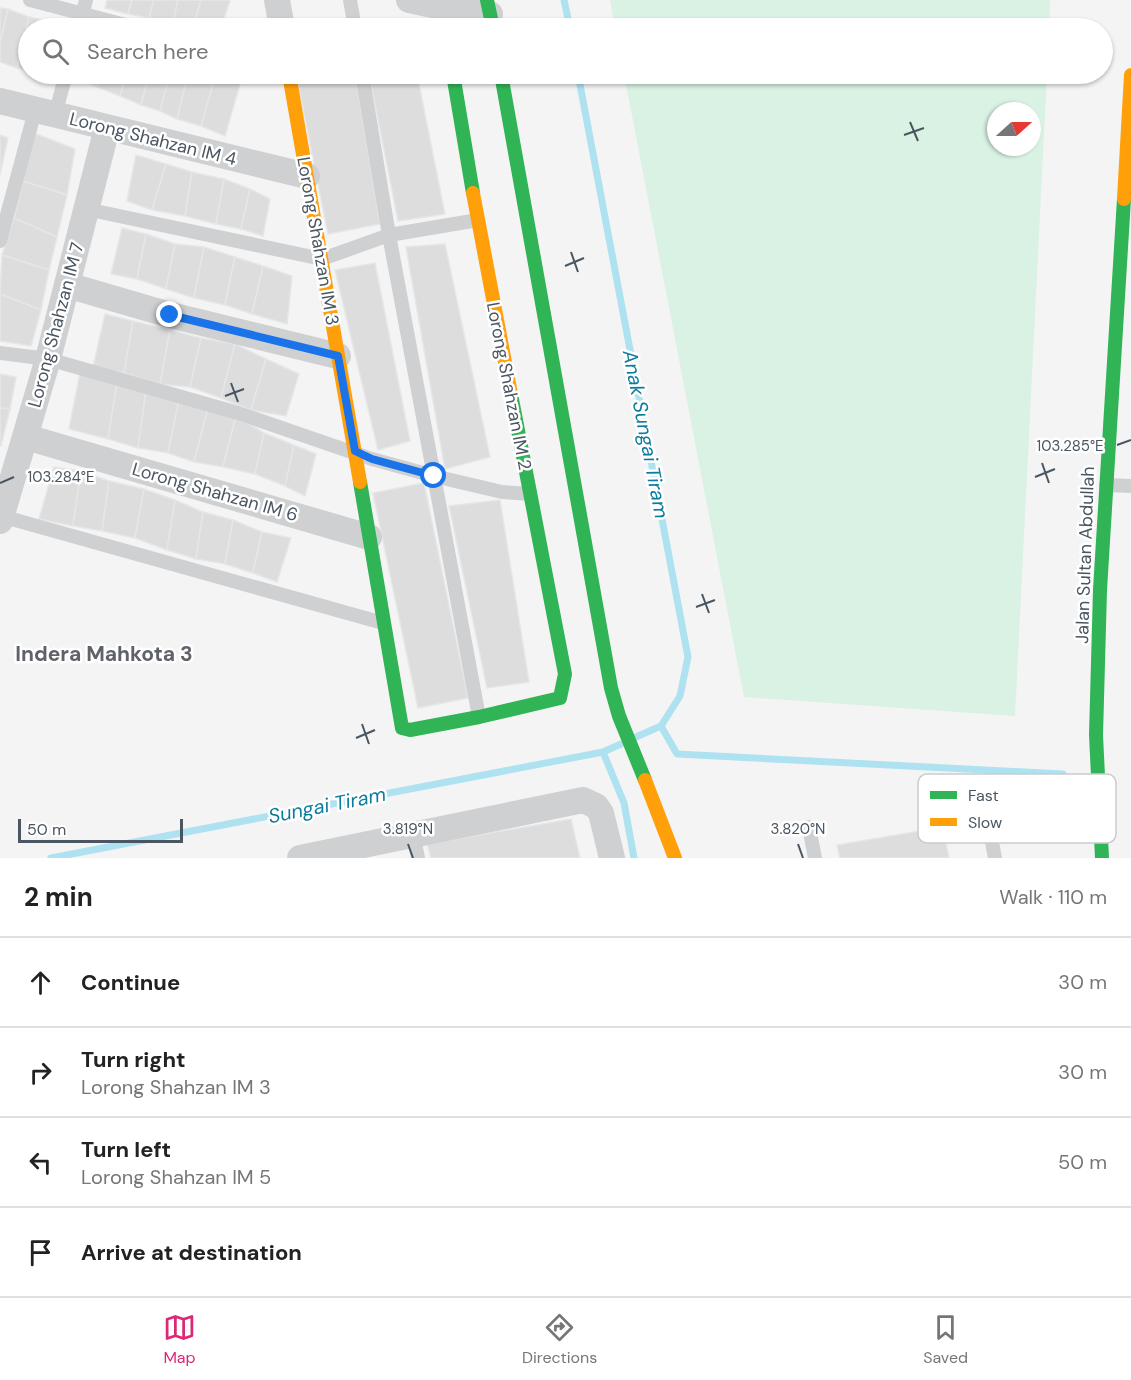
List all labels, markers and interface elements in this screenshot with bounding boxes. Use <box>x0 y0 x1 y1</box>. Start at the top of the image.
search box <box>18 18 1113 84</box>
icon: search <box>39 35 72 68</box>
text: Search here <box>87 37 208 66</box>
north arrow <box>987 102 1041 156</box>
street label: Lorong Shahzan IM 4 <box>67 107 239 171</box>
street label: Lorong Shahzan IM 3 <box>291 155 345 327</box>
street label: Lorong Shahzan IM 7 <box>22 240 90 410</box>
street label: Lorong Shahzan IM 2 <box>481 300 537 472</box>
route end <box>156 301 182 327</box>
water label: Anak Sungai Tiram <box>617 347 675 520</box>
text: 103.285°E <box>1036 436 1104 456</box>
street label: Lorong Shahzan IM 6 <box>129 457 301 527</box>
route start <box>420 462 446 488</box>
street label: Jalan Sultan Abdullah <box>1070 466 1100 644</box>
text: 103.284°E <box>27 467 95 487</box>
district label: Indera Mahkota 3 <box>15 640 193 668</box>
legend <box>918 774 1116 843</box>
water label: Sungai Tiram <box>266 781 388 829</box>
text: Fast <box>968 785 999 806</box>
text: Slow <box>968 812 1002 833</box>
scale bar <box>18 816 183 844</box>
text: 50 m <box>27 819 66 840</box>
text: 3.819°N <box>383 819 433 839</box>
text: 3.820°N <box>771 819 825 839</box>
text: 2 min <box>24 880 93 914</box>
text: Walk · 110 m <box>999 884 1107 910</box>
icon: ahead <box>24 966 57 999</box>
text: Continue <box>81 968 180 997</box>
text: 30 m <box>1058 969 1107 995</box>
text: Turn right <box>81 1045 186 1074</box>
icon: right <box>24 1056 57 1089</box>
text: 30 m <box>1058 1059 1107 1085</box>
text: Lorong Shahzan IM 3 <box>81 1074 271 1100</box>
text: Turn left <box>81 1135 171 1164</box>
icon: left <box>24 1146 57 1179</box>
text: 50 m <box>1058 1149 1107 1175</box>
text: Lorong Shahzan IM 5 <box>81 1164 271 1190</box>
icon: arrive <box>24 1236 57 1269</box>
text: Arrive at destination <box>81 1238 302 1267</box>
tab: Map <box>163 1311 196 1368</box>
tab: Directions <box>522 1311 597 1368</box>
tab: Saved <box>923 1311 968 1368</box>

